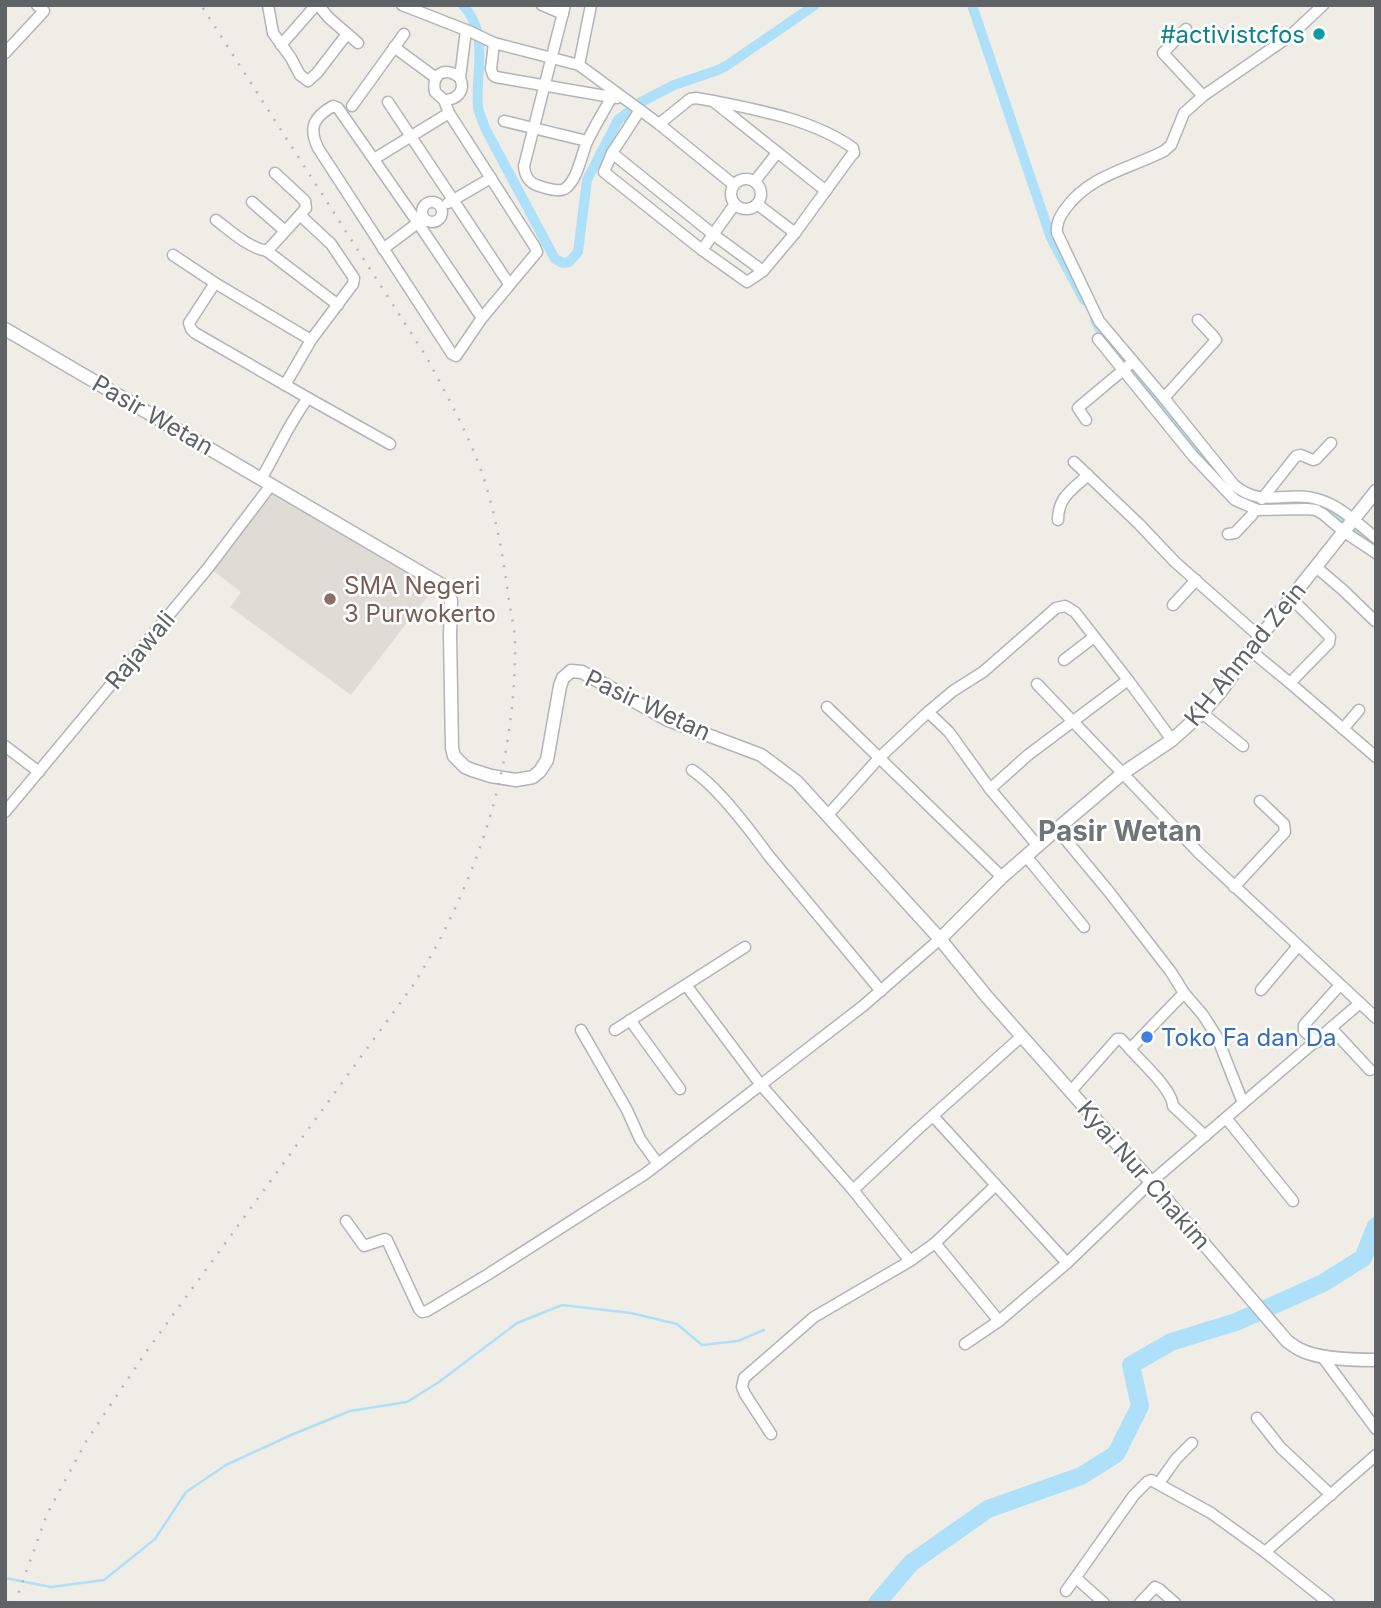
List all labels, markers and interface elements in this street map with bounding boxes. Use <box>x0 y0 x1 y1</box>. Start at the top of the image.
place label: #activistcfos <box>1160 20 1305 49</box>
marker: #activistcfos <box>1311 26 1327 42</box>
street label: Pasir Wetan <box>87 369 219 461</box>
place label: SMA Negeri 3 Purwokerto <box>344 571 496 628</box>
street label: KH Ahmad Zein <box>1178 576 1312 732</box>
marker: SMA Negeri 3 Purwokerto <box>322 591 338 607</box>
street label: Rajawali <box>99 605 181 695</box>
street label: Pasir Wetan <box>581 663 715 747</box>
district label: Pasir Wetan <box>1038 814 1202 848</box>
place label: Toko Fa dan Da <box>1161 1023 1337 1052</box>
marker: Toko Fa dan Da <box>1139 1029 1155 1045</box>
street label: Kyai Nur Chakim <box>1071 1095 1217 1255</box>

